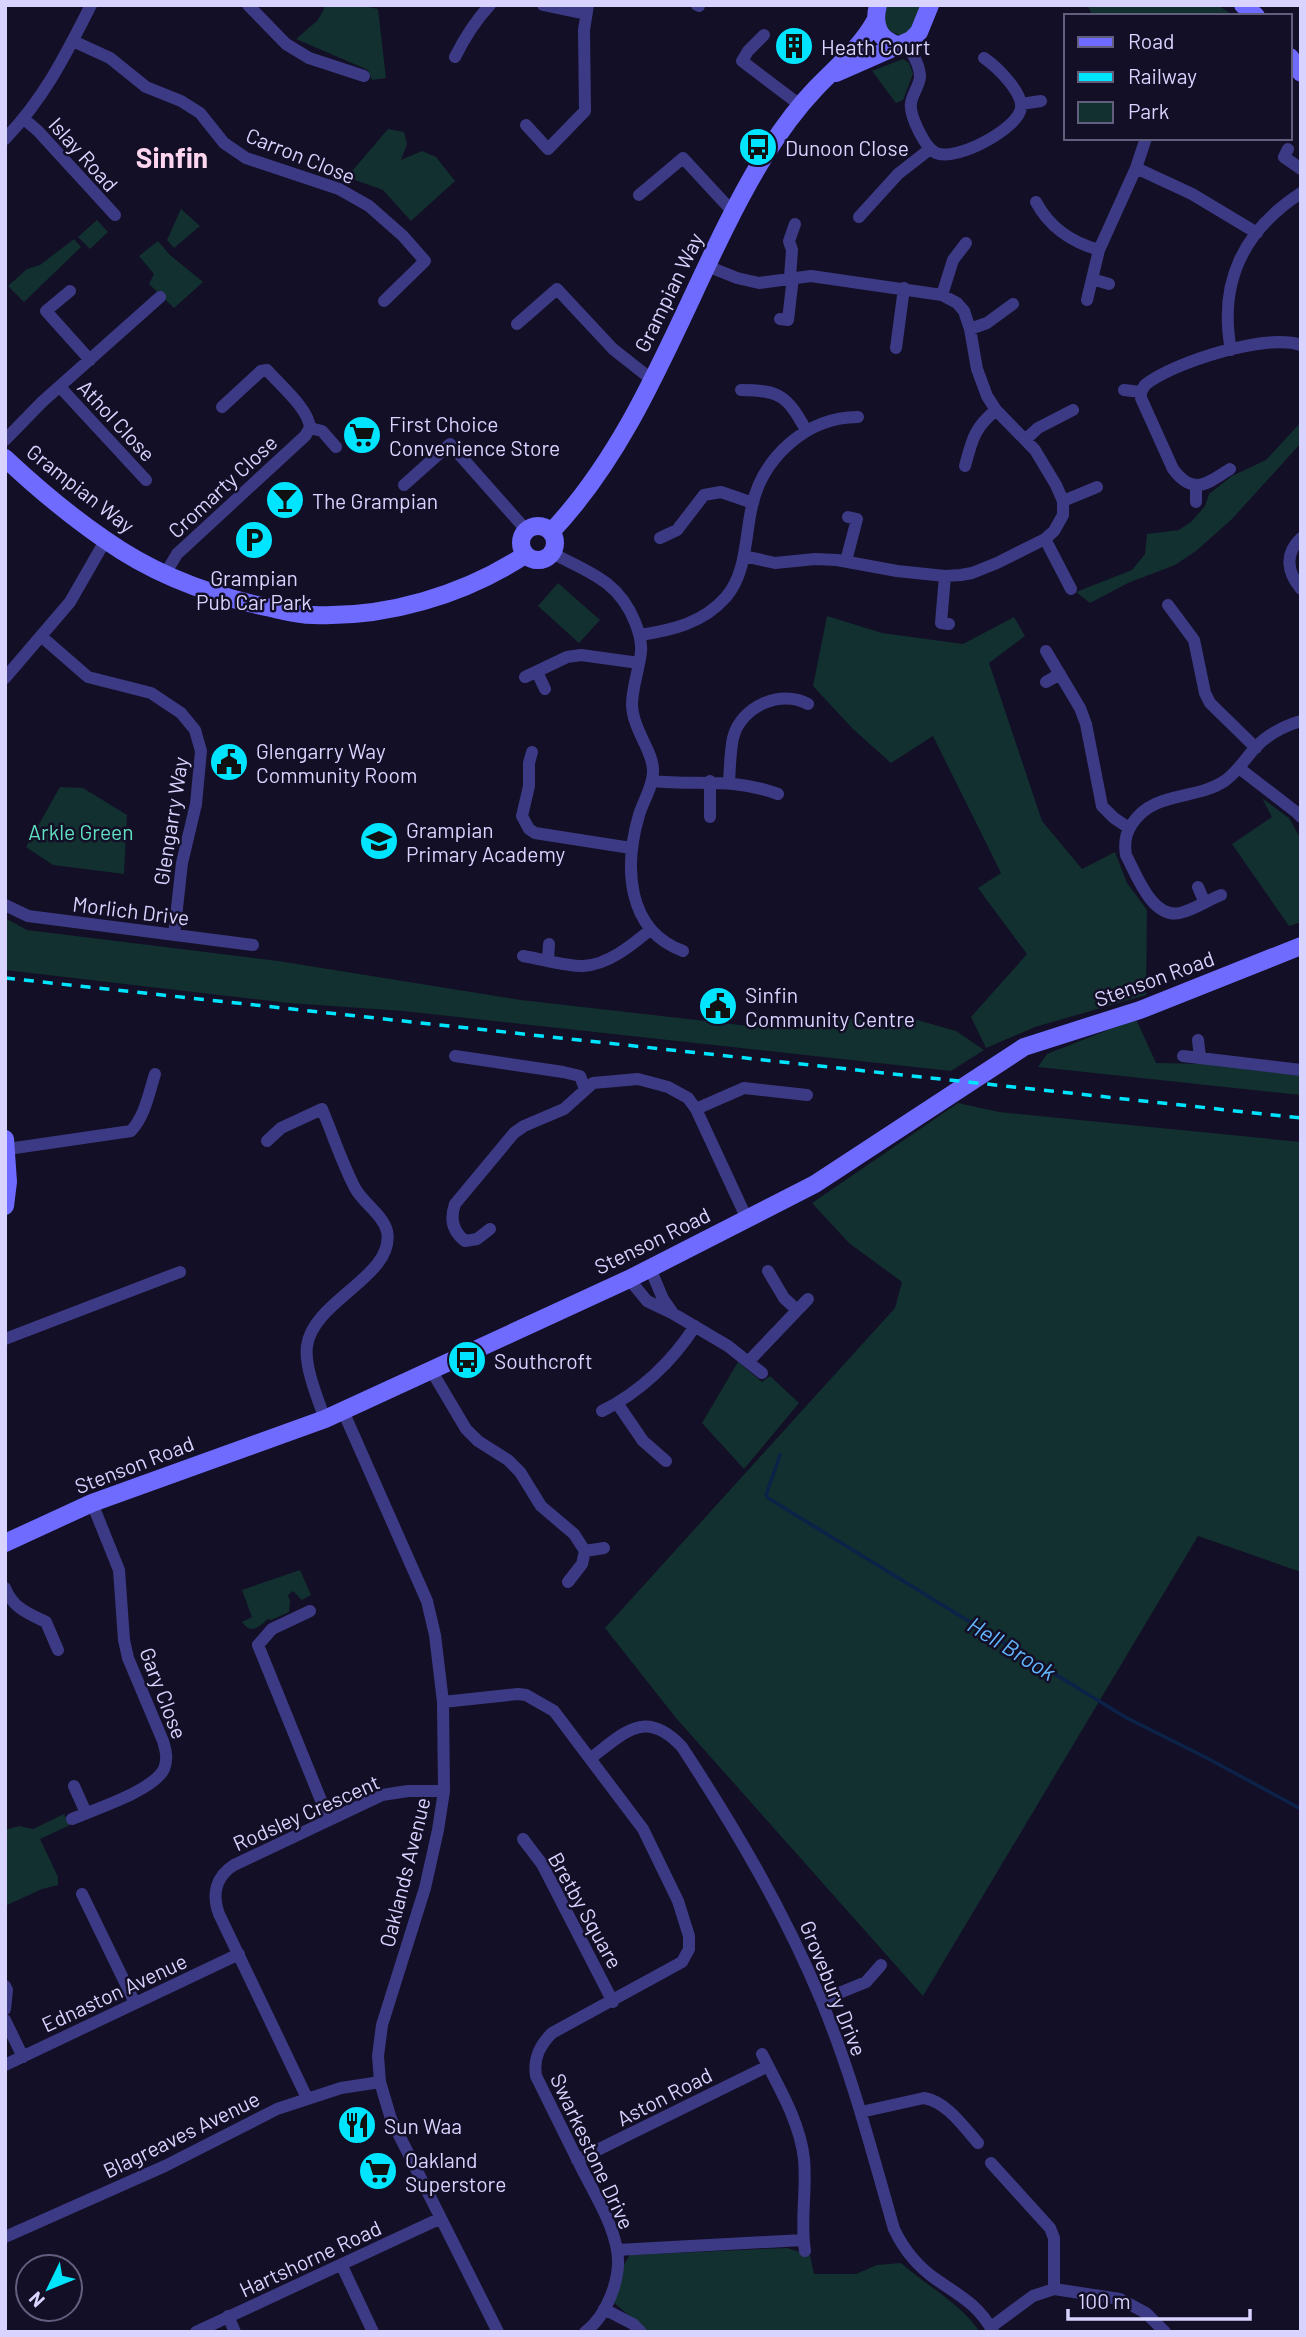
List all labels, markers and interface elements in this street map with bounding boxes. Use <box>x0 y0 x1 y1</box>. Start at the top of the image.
legend <box>1064 14 1292 140</box>
building icon: Heath Court <box>773 25 815 67</box>
text: Road <box>1128 28 1174 53</box>
place label: Heath Court <box>821 34 931 59</box>
text: Railway <box>1128 63 1197 88</box>
text: Park <box>1128 98 1169 123</box>
street label: Islay Road <box>44 112 124 196</box>
street label: Carron Close <box>243 122 359 188</box>
bus stop icon: Dunoon Close <box>737 126 779 168</box>
place label: Dunoon Close <box>785 135 909 160</box>
district label: Sinfin <box>136 140 208 174</box>
street label: Grampian Way <box>628 228 708 356</box>
street label: Athol Close <box>73 374 161 466</box>
place label: First Choice Convenience Store <box>389 411 560 460</box>
supermarket icon: First Choice Convenience Store <box>341 414 383 456</box>
street label: Cromarty Close <box>162 429 282 543</box>
street label: Grampian Way <box>22 438 140 538</box>
bar icon: The Grampian <box>264 479 306 521</box>
place label: The Grampian <box>312 488 438 513</box>
parking icon: Grampian Pub Car Park <box>233 519 275 561</box>
place label: Grampian Pub Car Park <box>196 565 312 614</box>
place label: Glengarry Way Community Room <box>256 738 417 787</box>
public building icon: Glengarry Way Community Room <box>208 741 250 783</box>
street label: Glengarry Way <box>148 755 193 887</box>
place label: Grampian Primary Academy <box>406 817 566 866</box>
park label: Arkle Green <box>28 819 134 844</box>
school or university icon: Grampian Primary Academy <box>358 820 400 862</box>
street label: Morlich Drive <box>71 890 191 930</box>
street label: Stenson Road <box>1091 945 1217 1011</box>
place label: Sinfin Community Centre <box>745 982 915 1031</box>
public building icon: Sinfin Community Centre <box>697 985 739 1027</box>
street label: Stenson Road <box>590 1201 714 1279</box>
bus stop icon: Southcroft <box>446 1339 488 1381</box>
place label: Southcroft <box>494 1348 593 1373</box>
street label: Stenson Road <box>71 1430 197 1498</box>
water label: Hell Brook <box>963 1610 1061 1686</box>
street label: Gary Close <box>135 1644 193 1742</box>
street label: Rodsley Crescent <box>229 1768 383 1856</box>
street label: Oaklands Avenue <box>373 1795 435 1949</box>
street label: Bretby Square <box>544 1847 628 1973</box>
street label: Grovebury Drive <box>795 1917 873 2059</box>
street label: Ednaston Avenue <box>37 1947 191 2037</box>
street label: Aston Road <box>612 2061 716 2131</box>
street label: Swarkestone Drive <box>546 2069 640 2233</box>
street label: Blagreaves Avenue <box>99 2085 263 2183</box>
restaurant icon: Sun Waa <box>336 2104 378 2146</box>
place label: Sun Waa <box>384 2113 462 2138</box>
place label: Oakland Superstore <box>405 2147 506 2196</box>
supermarket icon: Oakland Superstore <box>357 2150 399 2192</box>
street label: Hartshorne Road <box>235 2214 385 2302</box>
north arrow <box>14 2253 84 2323</box>
scale bar <box>1068 2278 1250 2322</box>
text: N <box>23 2287 49 2312</box>
text: 100 m <box>1078 2288 1131 2313</box>

